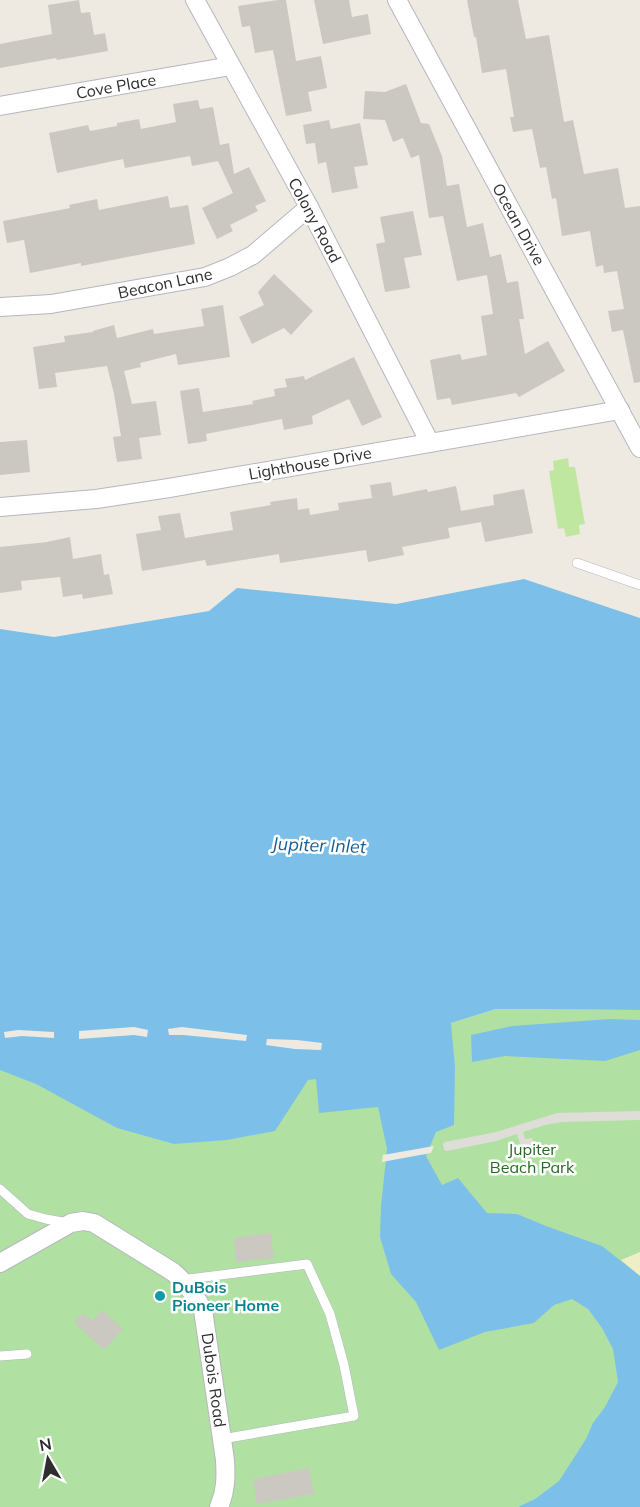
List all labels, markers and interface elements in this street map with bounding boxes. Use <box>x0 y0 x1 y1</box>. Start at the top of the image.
street label: Cove Place <box>74 69 158 103</box>
street label: Colony Road <box>284 174 346 266</box>
street label: Ocean Drive <box>488 180 550 268</box>
street label: Beacon Lane <box>116 263 214 303</box>
street label: Lighthouse Drive <box>247 442 373 484</box>
water label: Jupiter Inlet <box>270 832 367 858</box>
park label: Jupiter Beach Park <box>490 1139 575 1177</box>
place label: DuBois Pioneer Home <box>172 1277 279 1315</box>
marker: DuBois Pioneer Home <box>153 1289 167 1303</box>
street label: Dubois Road <box>197 1332 231 1428</box>
north arrow <box>18 1429 78 1489</box>
text: N <box>38 1433 53 1455</box>

